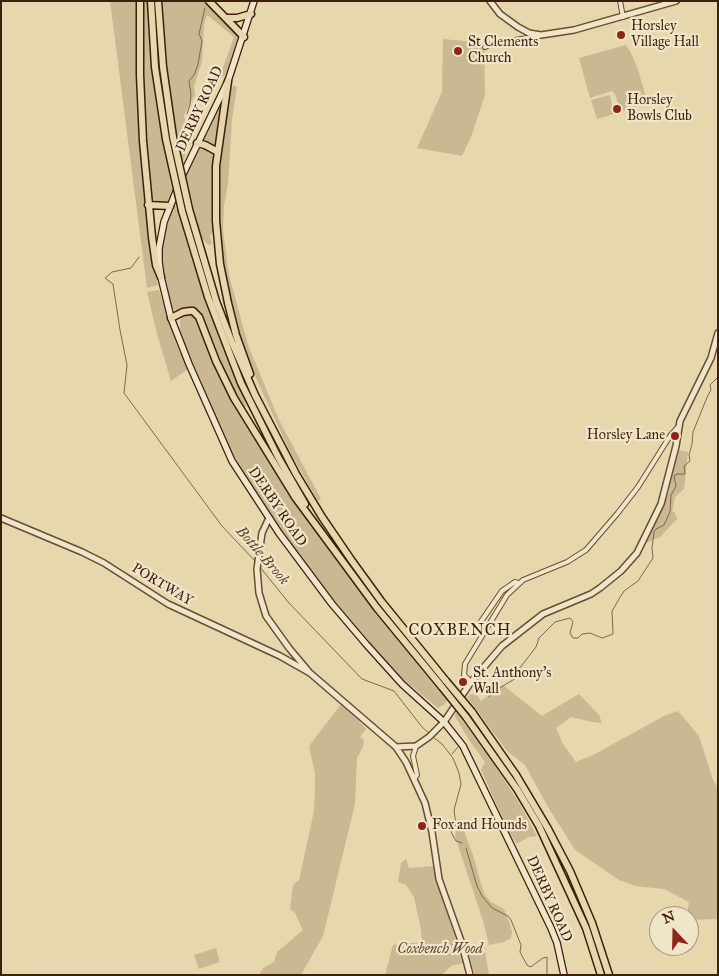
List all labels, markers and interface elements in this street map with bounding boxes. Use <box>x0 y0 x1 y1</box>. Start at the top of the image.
place label: Horsley Village Hall <box>631 19 699 52</box>
marker: Horsley Village Hall <box>615 29 627 41</box>
place label: St Clements Church <box>468 35 538 68</box>
marker: St Clements Church <box>452 45 464 57</box>
street label: DERBY ROAD <box>173 64 227 154</box>
place label: Horsley Bowls Club <box>627 93 692 125</box>
marker: Horsley Bowls Club <box>611 103 623 115</box>
place label: Horsley Lane <box>587 428 665 444</box>
marker: Horsley Lane <box>669 430 681 442</box>
street label: DERBY ROAD <box>244 464 310 550</box>
water label: Bottle Brook <box>232 523 292 589</box>
street label: PORTWAY <box>128 560 196 610</box>
district label: COXBENCH <box>407 621 513 641</box>
place label: St. Anthony's Wall <box>473 666 551 699</box>
marker: St. Anthony's Wall <box>457 676 469 688</box>
place label: Fox and Hounds <box>432 818 527 834</box>
marker: Fox and Hounds <box>416 820 428 832</box>
street label: DERBY ROAD <box>523 853 575 945</box>
north arrow <box>649 906 699 956</box>
text: N <box>660 907 677 928</box>
park label: Coxbench Wood <box>397 942 483 958</box>

